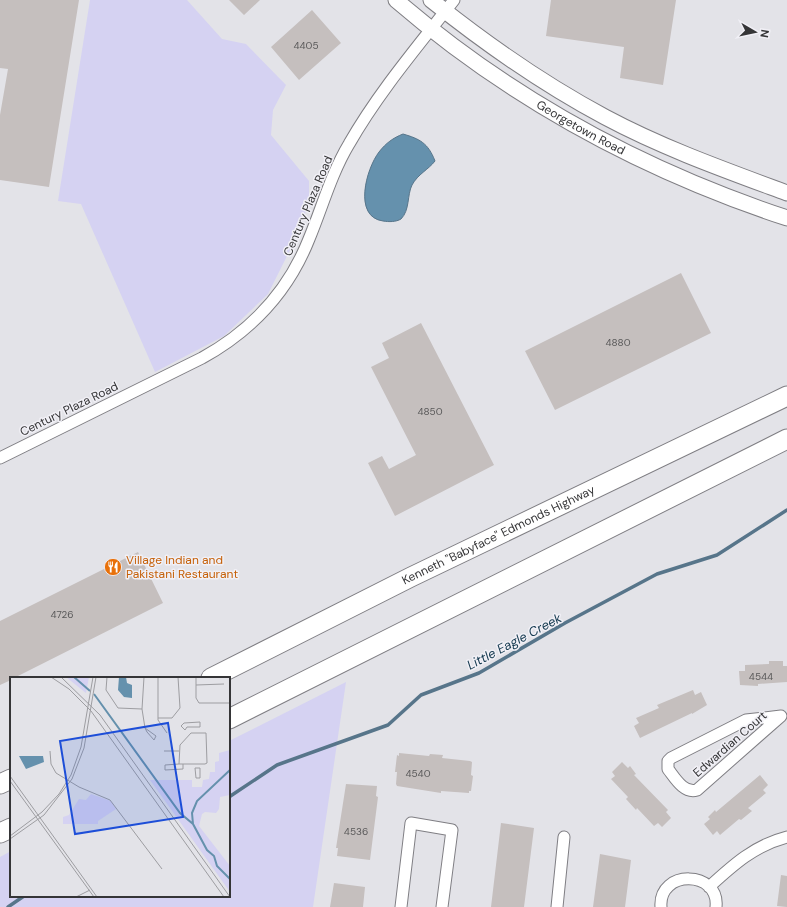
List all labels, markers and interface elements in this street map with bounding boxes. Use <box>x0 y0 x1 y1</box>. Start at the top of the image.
north arrow <box>735 12 775 52</box>
text: N <box>757 29 772 39</box>
house number: 4405 <box>293 39 319 52</box>
street label: Georgetown Road <box>533 97 628 159</box>
street label: Century Plaza Road <box>280 153 336 259</box>
house number: 4880 <box>605 336 631 349</box>
street label: Century Plaza Road <box>17 378 121 440</box>
house number: 4850 <box>417 405 443 418</box>
street label: Kenneth "Babyface" Edmonds Highway <box>399 482 598 588</box>
place label: Village Indian and Pakistani Restaurant <box>126 552 238 582</box>
restaurant icon: Village Indian and Pakistani Restaurant <box>103 557 123 577</box>
house number: 4726 <box>50 608 74 621</box>
water label: Little Eagle Creek <box>464 609 565 674</box>
house number: 4544 <box>749 670 773 683</box>
inset map <box>10 677 230 897</box>
street label: Edwardian Court <box>690 707 770 780</box>
house number: 4540 <box>405 767 431 780</box>
house number: 4536 <box>344 825 368 838</box>

